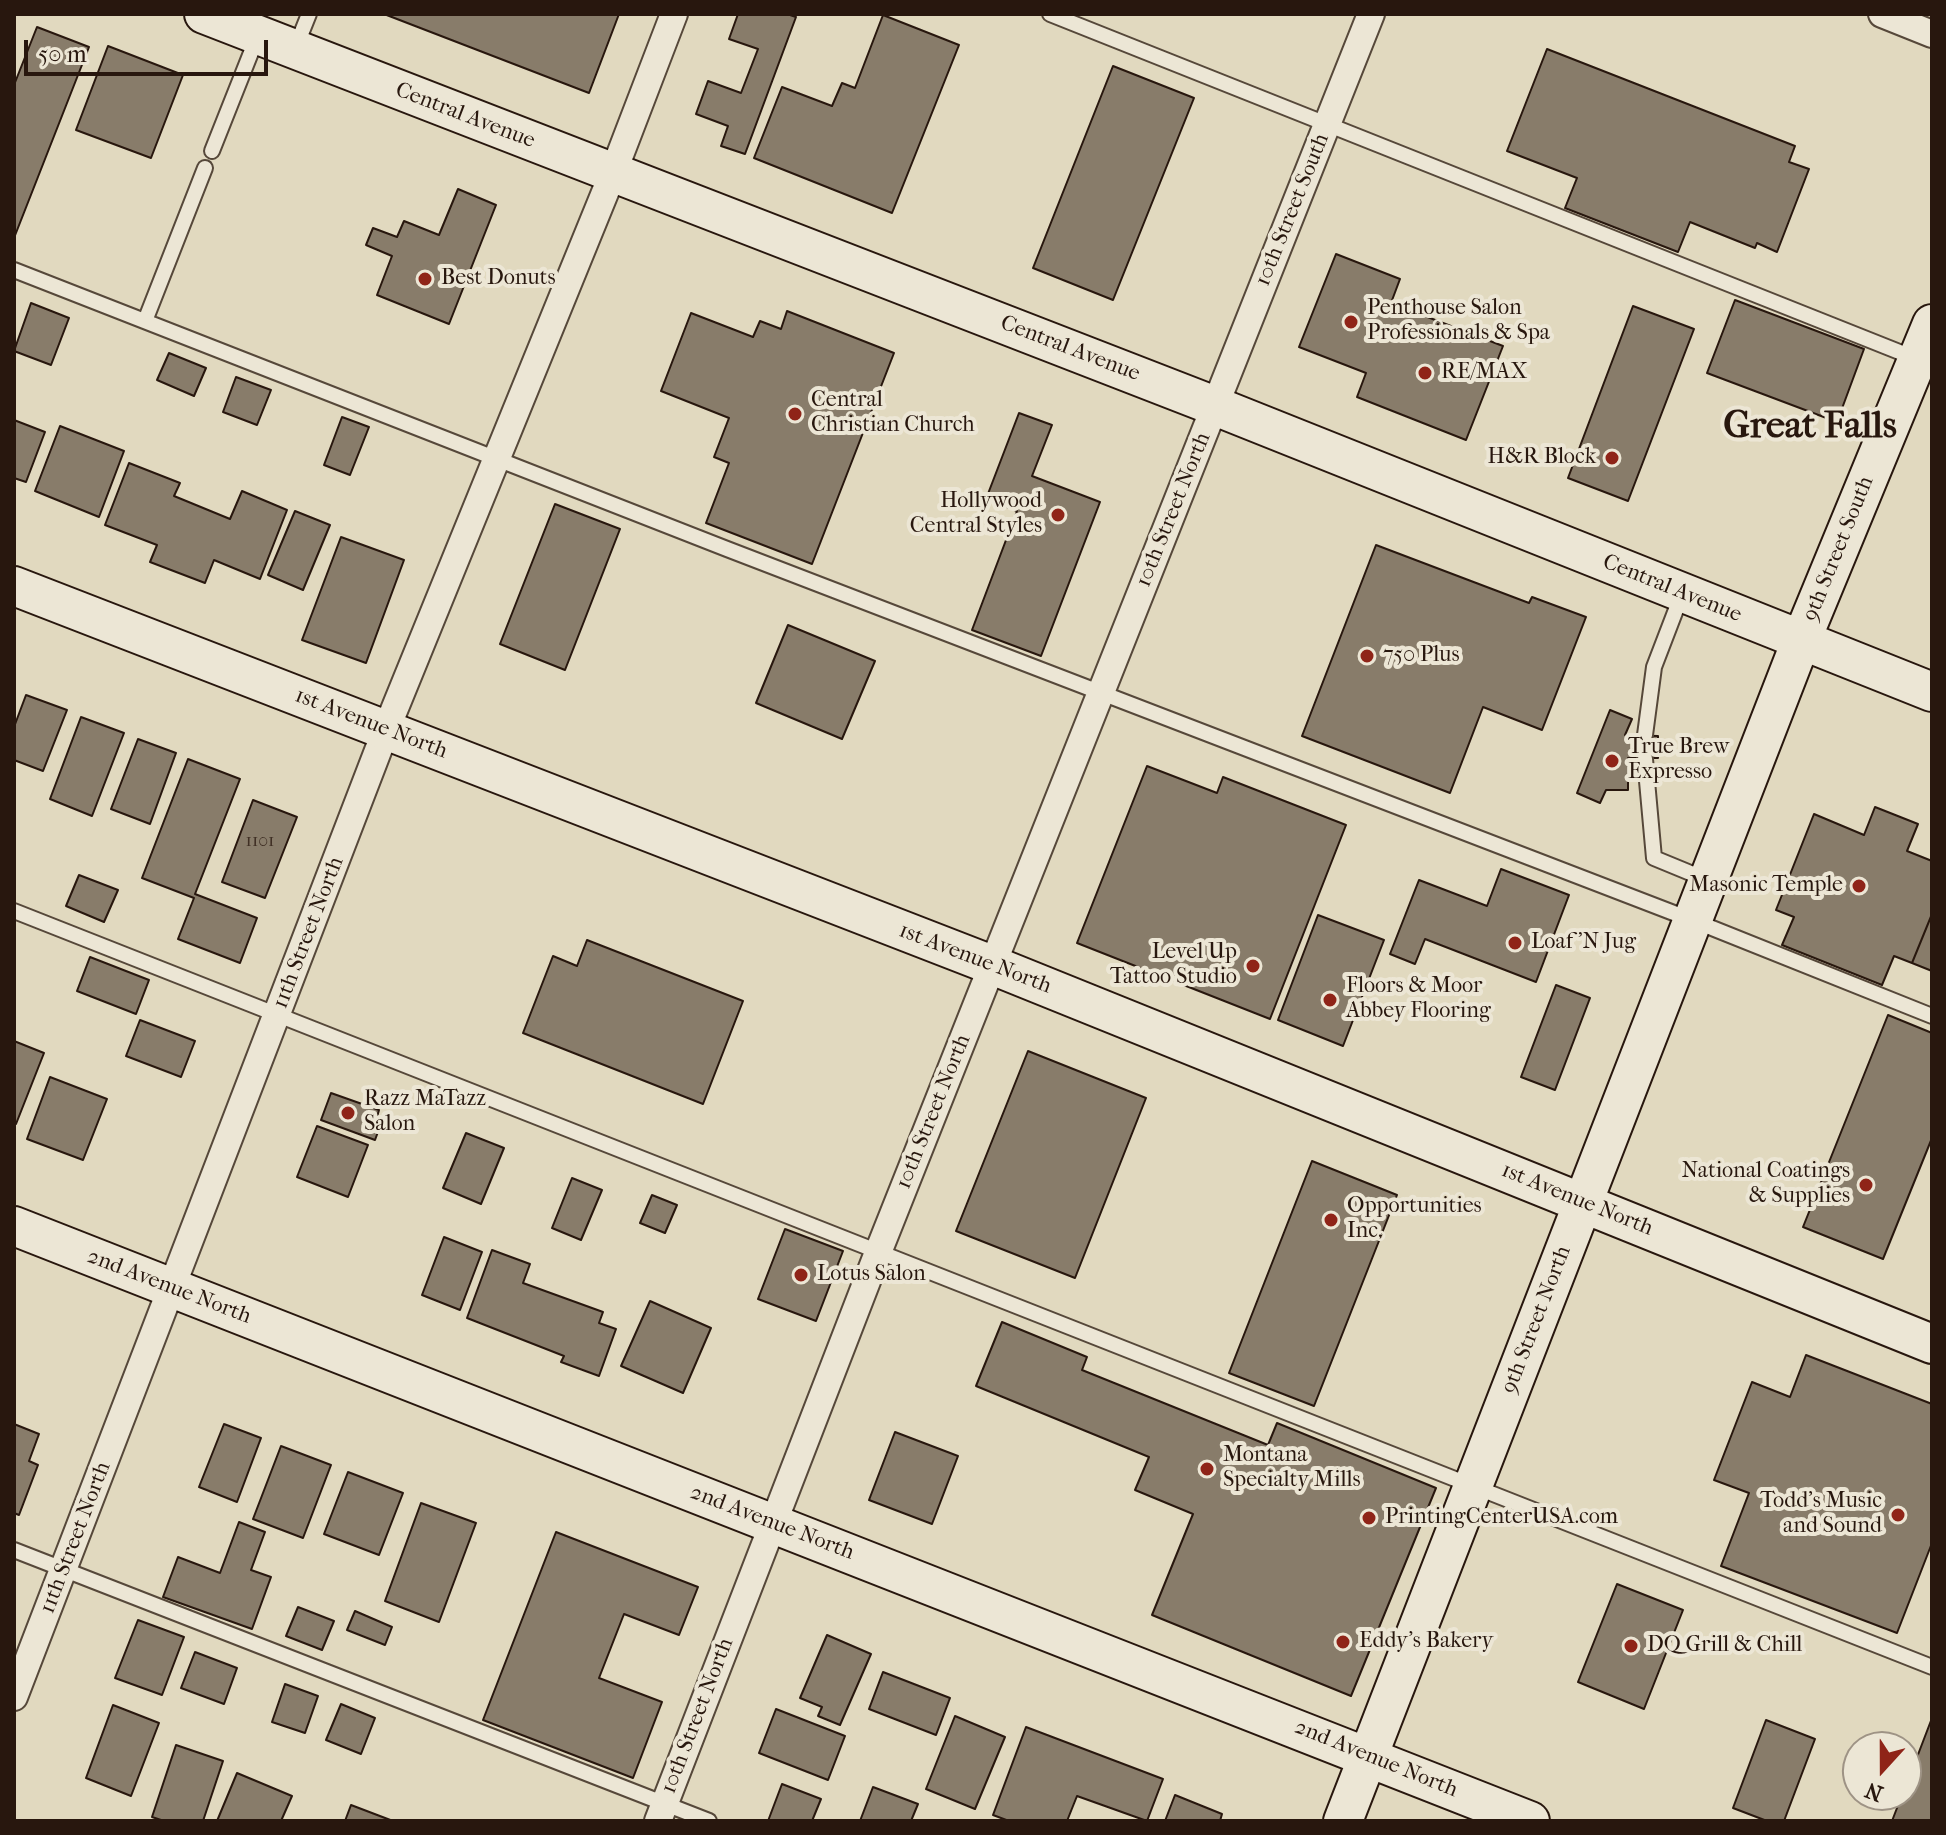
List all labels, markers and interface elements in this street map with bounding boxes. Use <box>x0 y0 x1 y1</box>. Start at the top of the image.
scale bar <box>28 24 272 74</box>
text: 50 m <box>38 40 87 68</box>
street label: Central Avenue <box>391 77 539 155</box>
street label: 10th Street South <box>1250 130 1336 290</box>
place label: Best Donuts <box>441 266 556 292</box>
marker: Best Donuts <box>416 270 434 288</box>
place label: Penthouse Salon Professionals & Spa <box>1367 296 1550 348</box>
street label: Central Avenue <box>996 310 1144 388</box>
marker: Penthouse Salon Professionals & Spa <box>1342 313 1360 331</box>
place label: RE/MAX <box>1441 360 1527 386</box>
marker: RE/MAX <box>1416 364 1434 382</box>
place label: Central Christian Church <box>811 388 975 440</box>
marker: Central Christian Church <box>786 405 804 423</box>
district label: Great Falls <box>1723 405 1897 451</box>
street label: 10th Street North <box>1131 429 1217 591</box>
place label: H&R Block <box>1488 445 1596 471</box>
marker: H&R Block <box>1603 449 1621 467</box>
street label: 9th Street South <box>1798 473 1880 625</box>
place label: Hollywood Central Styles <box>910 489 1042 540</box>
marker: Hollywood Central Styles <box>1049 506 1067 524</box>
street label: Central Avenue <box>1599 549 1745 629</box>
place label: 750 Plus <box>1383 643 1460 669</box>
marker: 750 Plus <box>1358 647 1376 665</box>
street label: 1st Avenue North <box>291 683 451 765</box>
place label: True Brew Expresso <box>1628 735 1729 786</box>
marker: True Brew Expresso <box>1603 752 1621 770</box>
house number: 1101 <box>246 831 274 853</box>
street label: 11th Street North <box>268 853 350 1013</box>
place label: Masonic Temple <box>1689 873 1843 899</box>
marker: Masonic Temple <box>1850 877 1868 895</box>
street label: 1st Avenue North <box>895 918 1055 1000</box>
place label: Loaf 'N Jug <box>1531 930 1636 956</box>
marker: Loaf 'N Jug <box>1506 934 1524 952</box>
place label: Level Up Tattoo Studio <box>1110 940 1237 992</box>
marker: Level Up Tattoo Studio <box>1244 957 1262 975</box>
place label: Floors & Moor Abbey Flooring <box>1346 974 1491 1026</box>
marker: Floors & Moor Abbey Flooring <box>1321 991 1339 1009</box>
street label: 10th Street North <box>891 1031 977 1193</box>
place label: Razz MaTazz Salon <box>364 1087 486 1138</box>
marker: Razz MaTazz Salon <box>339 1104 357 1122</box>
street label: 1st Avenue North <box>1497 1158 1657 1242</box>
place label: National Coatings & Supplies <box>1682 1159 1850 1210</box>
marker: National Coatings & Supplies <box>1857 1176 1875 1194</box>
place label: Opportunities Inc. <box>1347 1194 1482 1246</box>
marker: Opportunities Inc. <box>1322 1211 1340 1229</box>
street label: 9th Street North <box>1497 1242 1577 1398</box>
street label: 2nd Avenue North <box>83 1244 255 1330</box>
place label: Lotus Salon <box>817 1262 926 1288</box>
marker: Lotus Salon <box>792 1266 810 1284</box>
place label: Montana Specialty Mills <box>1223 1443 1361 1494</box>
street label: 11th Street North <box>35 1458 117 1618</box>
marker: Montana Specialty Mills <box>1198 1460 1216 1478</box>
street label: 2nd Avenue North <box>686 1480 858 1566</box>
place label: Todd's Music and Sound <box>1760 1489 1882 1540</box>
place label: PrintingCenterUSA.com <box>1385 1505 1618 1531</box>
marker: Todd's Music and Sound <box>1889 1506 1907 1524</box>
marker: PrintingCenterUSA.com <box>1360 1509 1378 1527</box>
place label: Eddy's Bakery <box>1359 1629 1493 1655</box>
marker: Eddy's Bakery <box>1334 1633 1352 1651</box>
place label: DQ Grill & Chill <box>1647 1633 1802 1659</box>
street label: 10th Street North <box>656 1634 740 1798</box>
marker: DQ Grill & Chill <box>1622 1637 1640 1655</box>
street label: 2nd Avenue North <box>1291 1714 1461 1804</box>
north arrow <box>1842 1731 1922 1811</box>
text: N <box>1862 1776 1887 1807</box>

